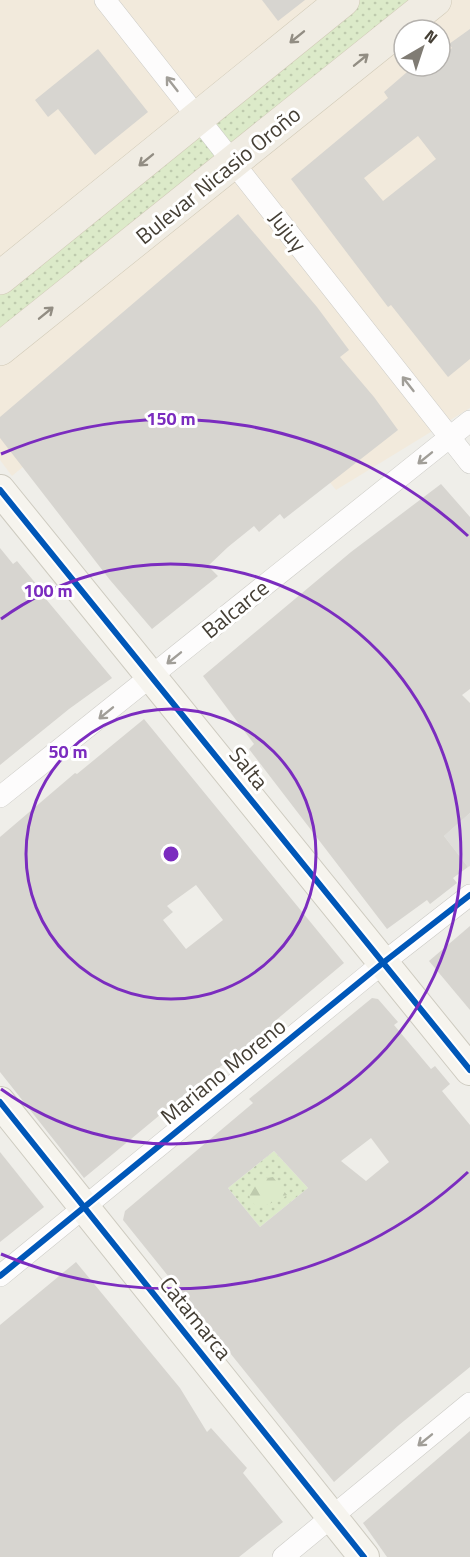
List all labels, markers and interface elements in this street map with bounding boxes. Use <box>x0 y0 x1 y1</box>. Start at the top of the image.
north arrow <box>392 18 452 78</box>
text: N <box>420 24 443 49</box>
one-way arrow <box>289 30 305 43</box>
one-way arrow <box>353 53 368 67</box>
one-way arrow <box>165 76 178 92</box>
street label: Bulevar Nicasio Oroño <box>128 98 308 252</box>
one-way arrow <box>138 153 154 166</box>
street label: Jujuy <box>261 203 316 260</box>
one-way arrow <box>38 306 54 319</box>
one-way arrow <box>401 376 414 392</box>
text: 150 m <box>146 405 196 432</box>
one-way arrow <box>417 452 433 465</box>
street label: Balcarce <box>194 571 276 647</box>
text: 100 m <box>23 577 73 604</box>
one-way arrow <box>166 652 182 665</box>
one-way arrow <box>98 706 114 719</box>
text: 50 m <box>48 738 88 765</box>
street label: Salta <box>221 739 277 797</box>
centre of rings <box>161 844 181 864</box>
street label: Mariano Moreno <box>153 1010 293 1132</box>
street label: Catamarca <box>152 1269 240 1367</box>
one-way arrow <box>417 1434 433 1447</box>

